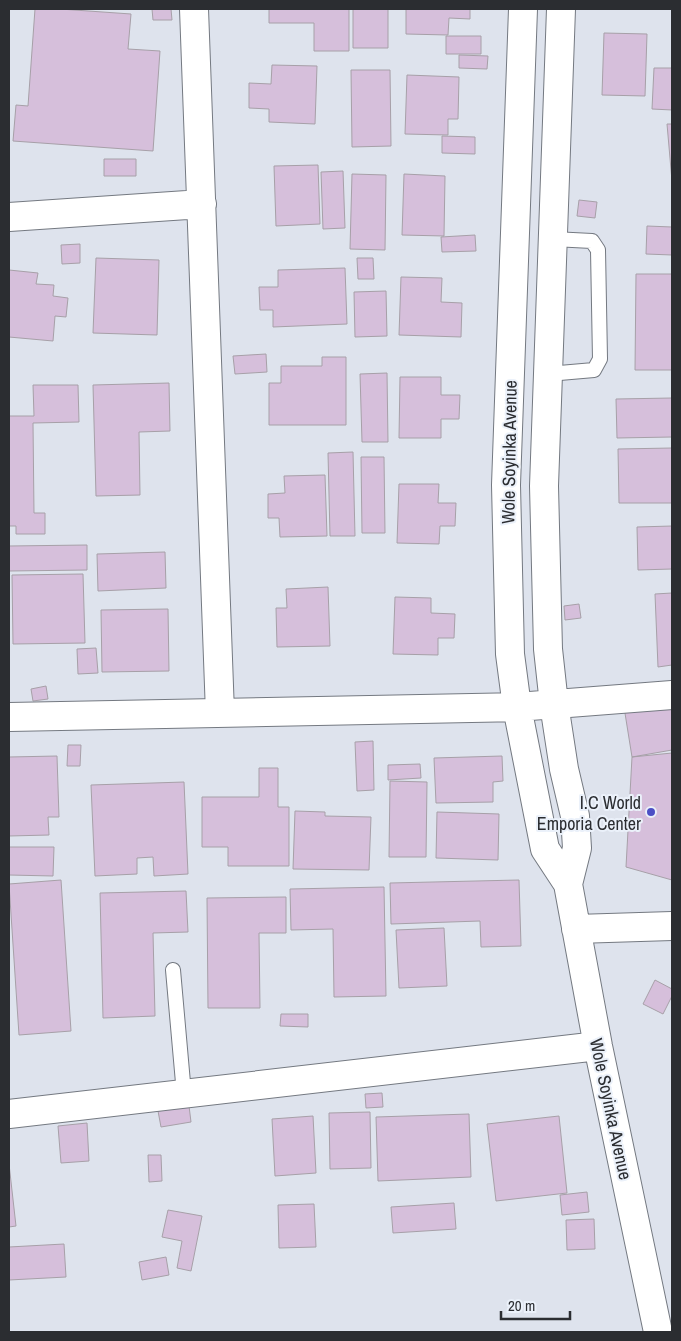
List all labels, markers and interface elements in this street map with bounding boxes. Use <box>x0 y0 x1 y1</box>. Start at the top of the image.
street label: Wole Soyinka Avenue <box>495 380 523 524</box>
place label: I.C World Emporia Center <box>537 790 641 836</box>
marker: I.C World Emporia Center <box>645 806 657 818</box>
street label: Wole Soyinka Avenue <box>584 1036 638 1182</box>
scale bar <box>501 1288 570 1320</box>
text: 20 m <box>508 1295 535 1316</box>

